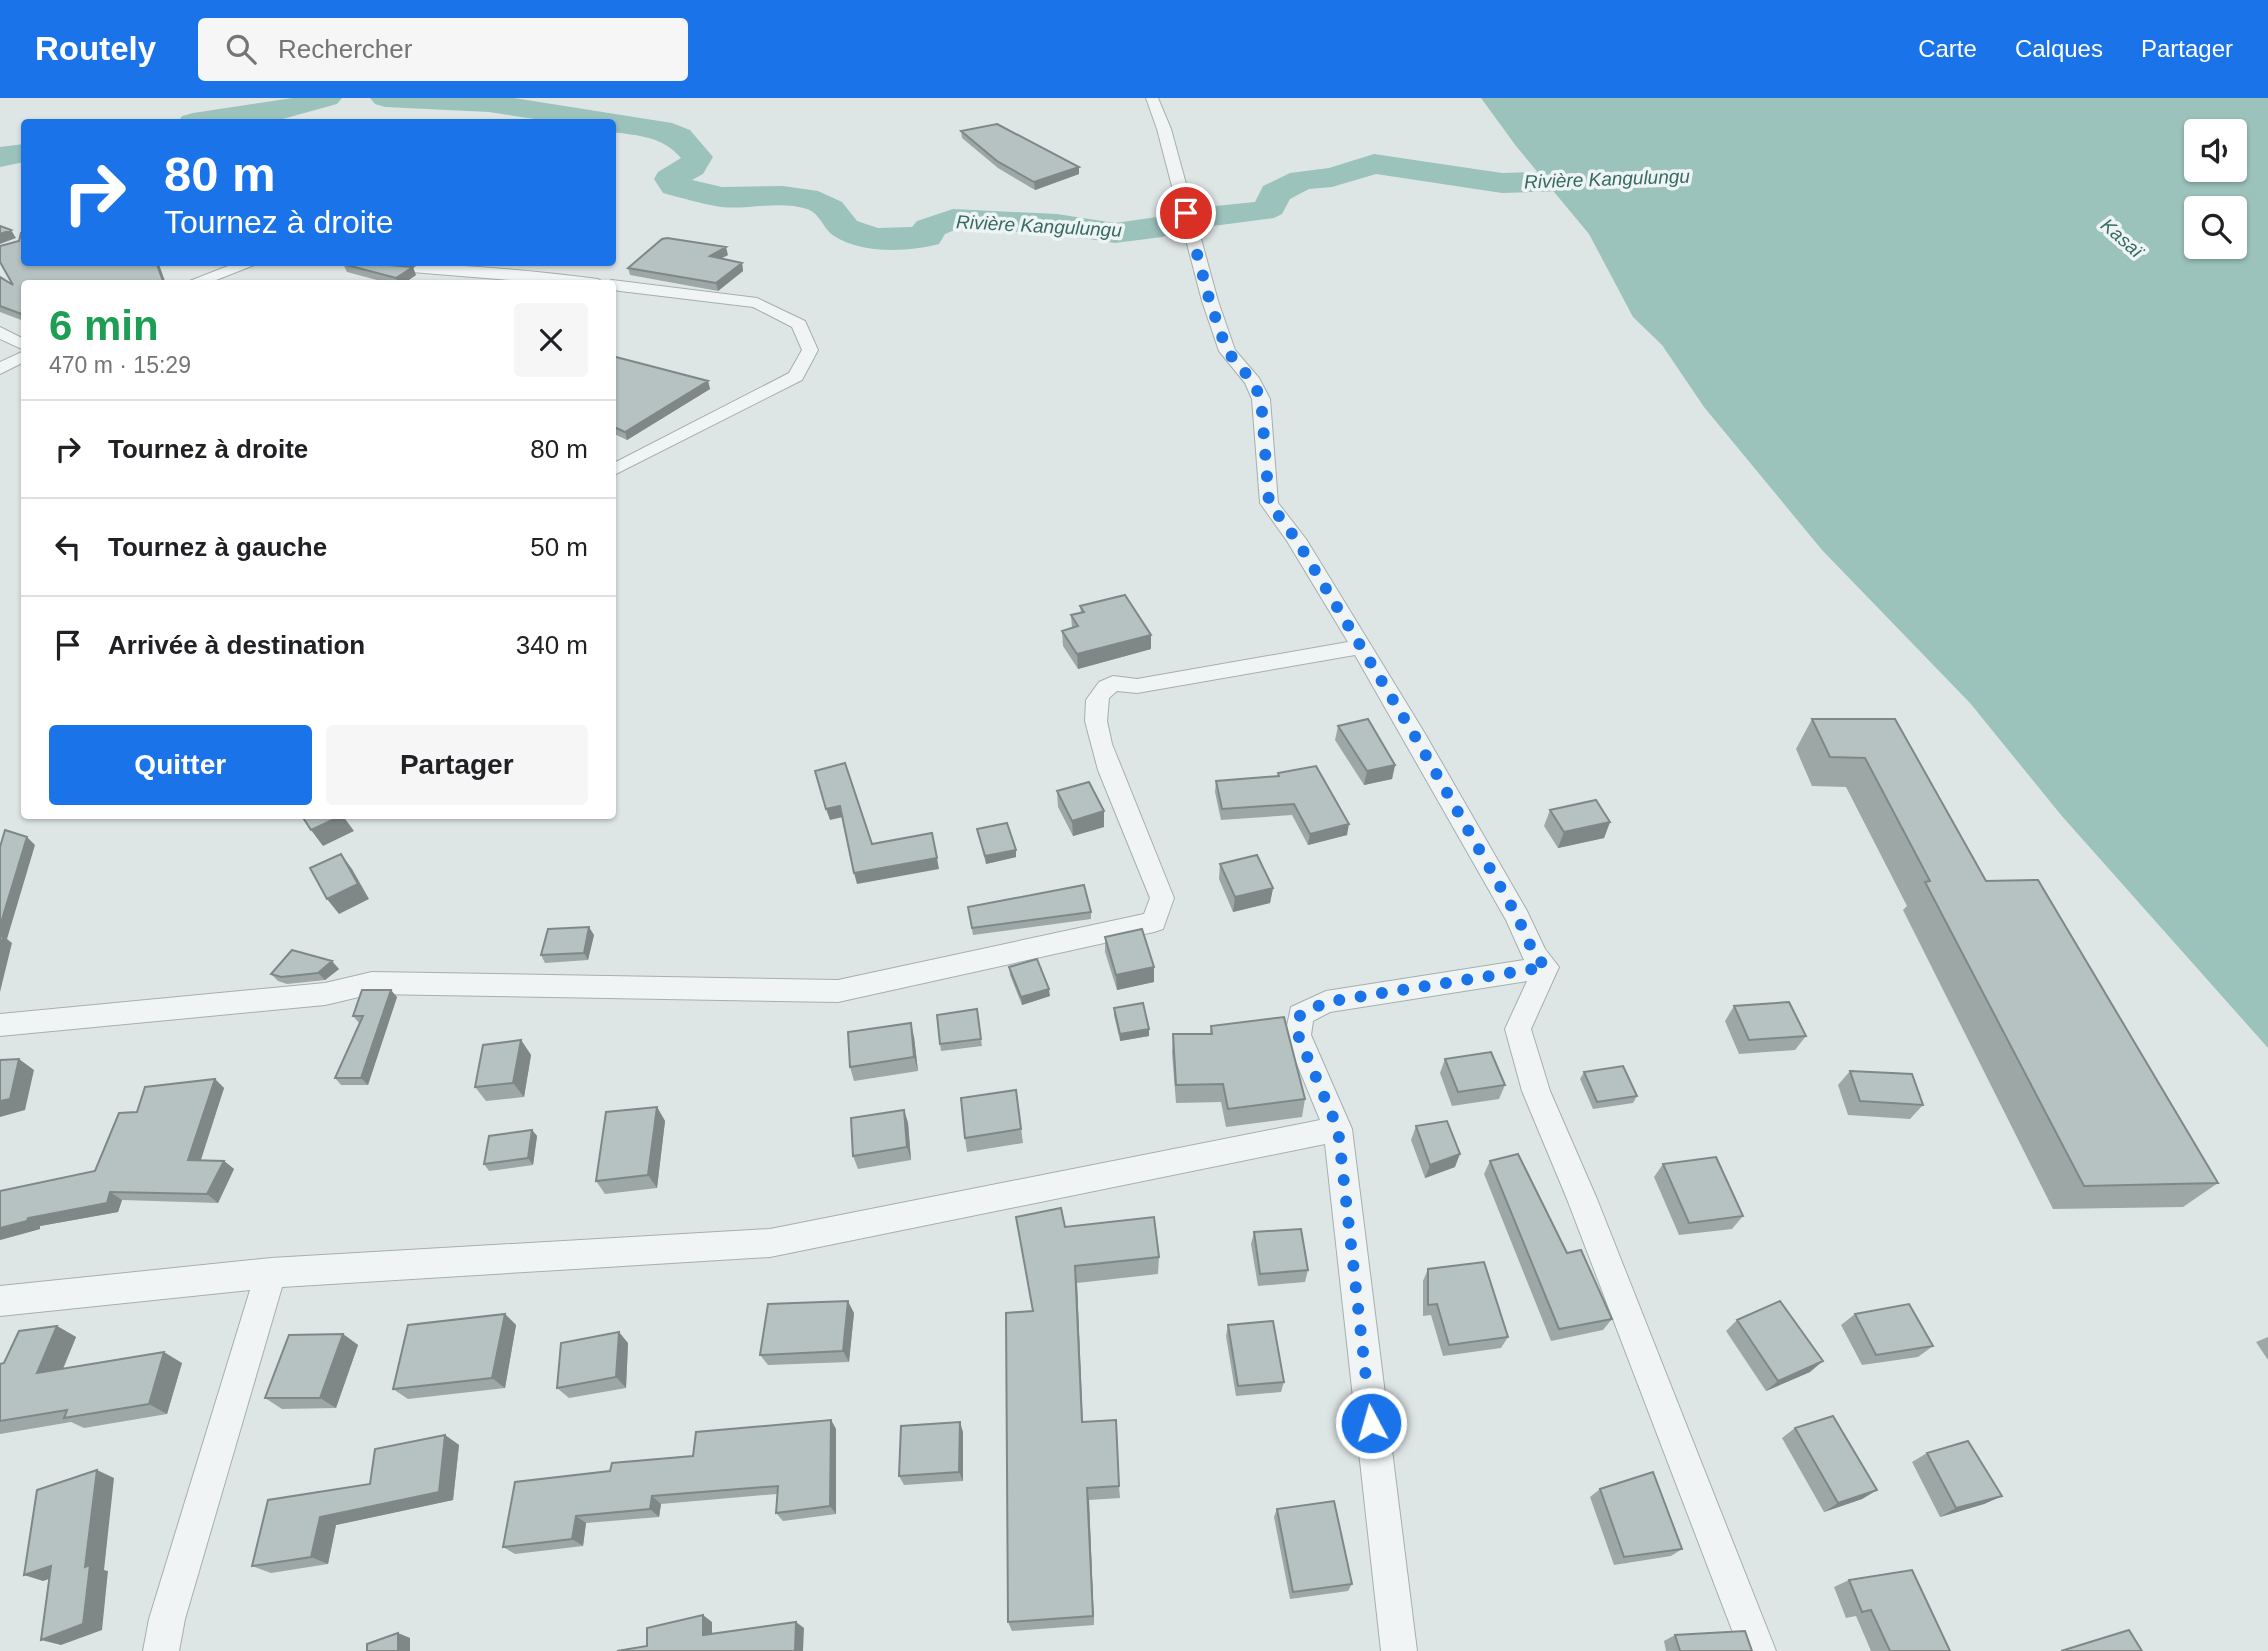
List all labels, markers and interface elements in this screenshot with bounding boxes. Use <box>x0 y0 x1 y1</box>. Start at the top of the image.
search box <box>198 18 688 81</box>
text: Routely <box>35 30 156 67</box>
icon: search <box>222 30 260 68</box>
text: Rechercher <box>278 34 412 64</box>
text: Carte <box>1918 35 1977 62</box>
text: Calques <box>2015 35 2103 62</box>
text: Partager <box>2141 35 2233 62</box>
map controls <box>2184 119 2247 259</box>
button: sound <box>2184 119 2247 182</box>
icon: right <box>49 147 140 238</box>
text: 80 m <box>164 147 276 201</box>
water label: Rivière Kangulungu <box>1524 166 1691 192</box>
pin <box>1156 183 1216 243</box>
icon: arrive <box>1167 194 1205 232</box>
button: search <box>2184 196 2247 259</box>
text: Tournez à droite <box>164 204 393 240</box>
water label: Rivière Kangulungu <box>956 211 1123 241</box>
water label: Kasaï <box>2097 214 2149 263</box>
text: 6 min <box>49 302 159 349</box>
button: close <box>514 303 588 377</box>
text: 470 m · 15:29 <box>49 352 191 378</box>
icon: right <box>49 430 87 468</box>
text: Tournez à droite <box>108 434 308 464</box>
text: 80 m <box>530 434 588 464</box>
icon: left <box>49 528 87 566</box>
text: Tournez à gauche <box>108 532 327 562</box>
text: 50 m <box>530 532 588 562</box>
icon: arrive <box>49 626 87 664</box>
text: Arrivée à destination <box>108 630 365 660</box>
text: 340 m <box>516 630 588 660</box>
button: Quitter <box>49 725 312 805</box>
button: Partager <box>326 725 588 805</box>
position arrow <box>1334 1386 1408 1460</box>

